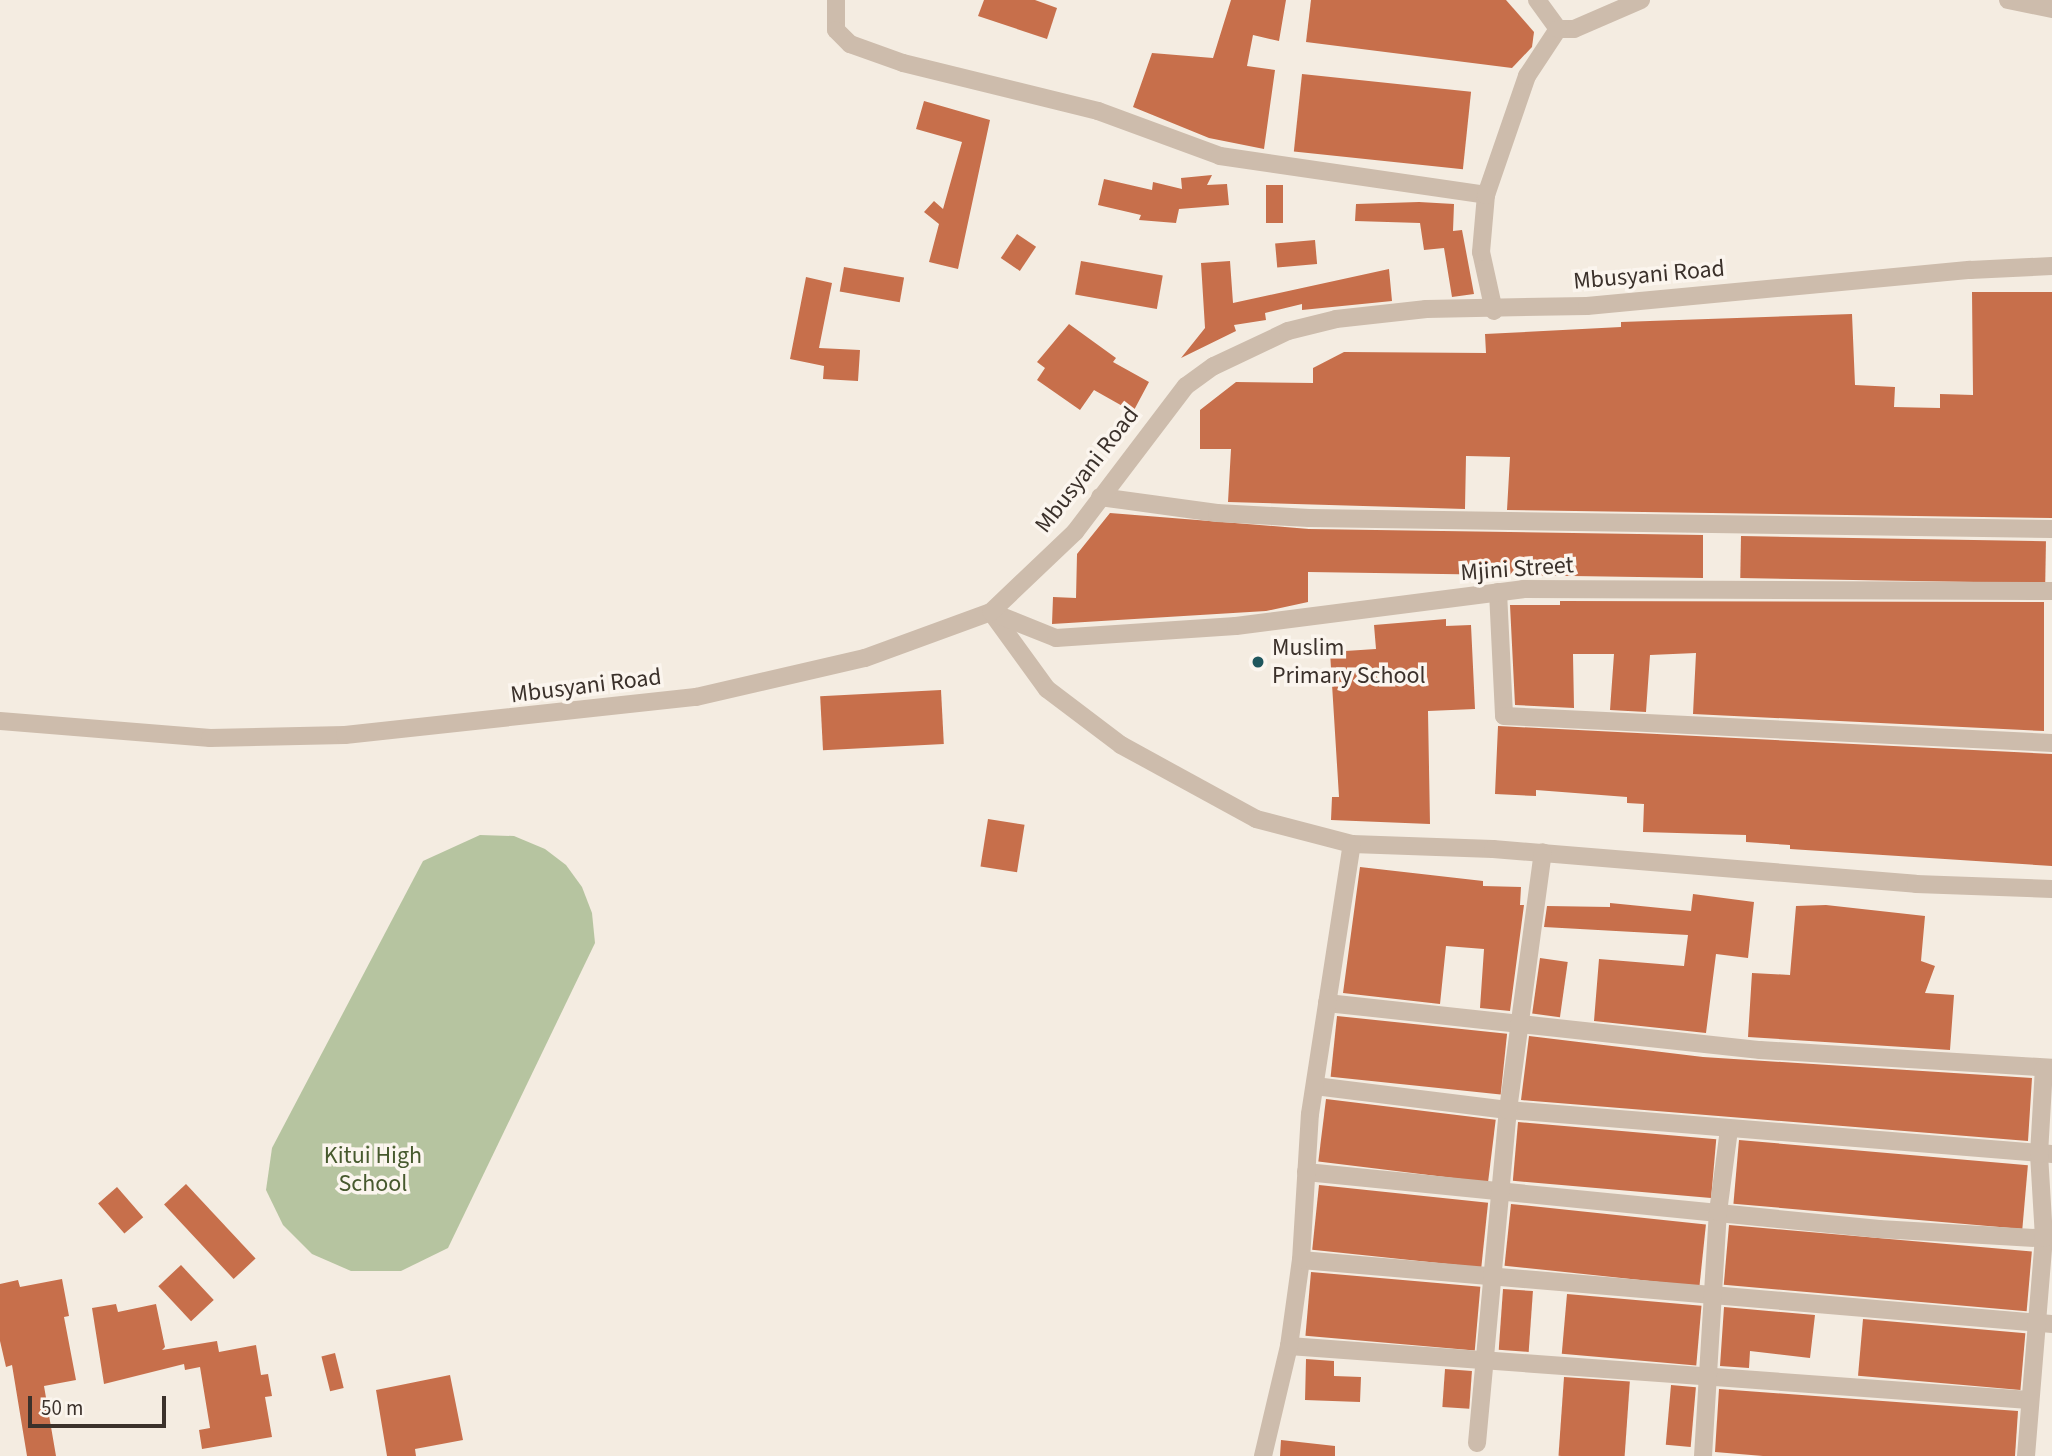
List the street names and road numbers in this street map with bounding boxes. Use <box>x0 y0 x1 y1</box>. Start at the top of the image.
street label: Mbusyani Road <box>1572 254 1726 296</box>
street label: Mbusyani Road <box>1029 401 1145 539</box>
street label: Mjini Street <box>1460 551 1574 587</box>
street label: Mbusyani Road <box>509 662 663 710</box>

